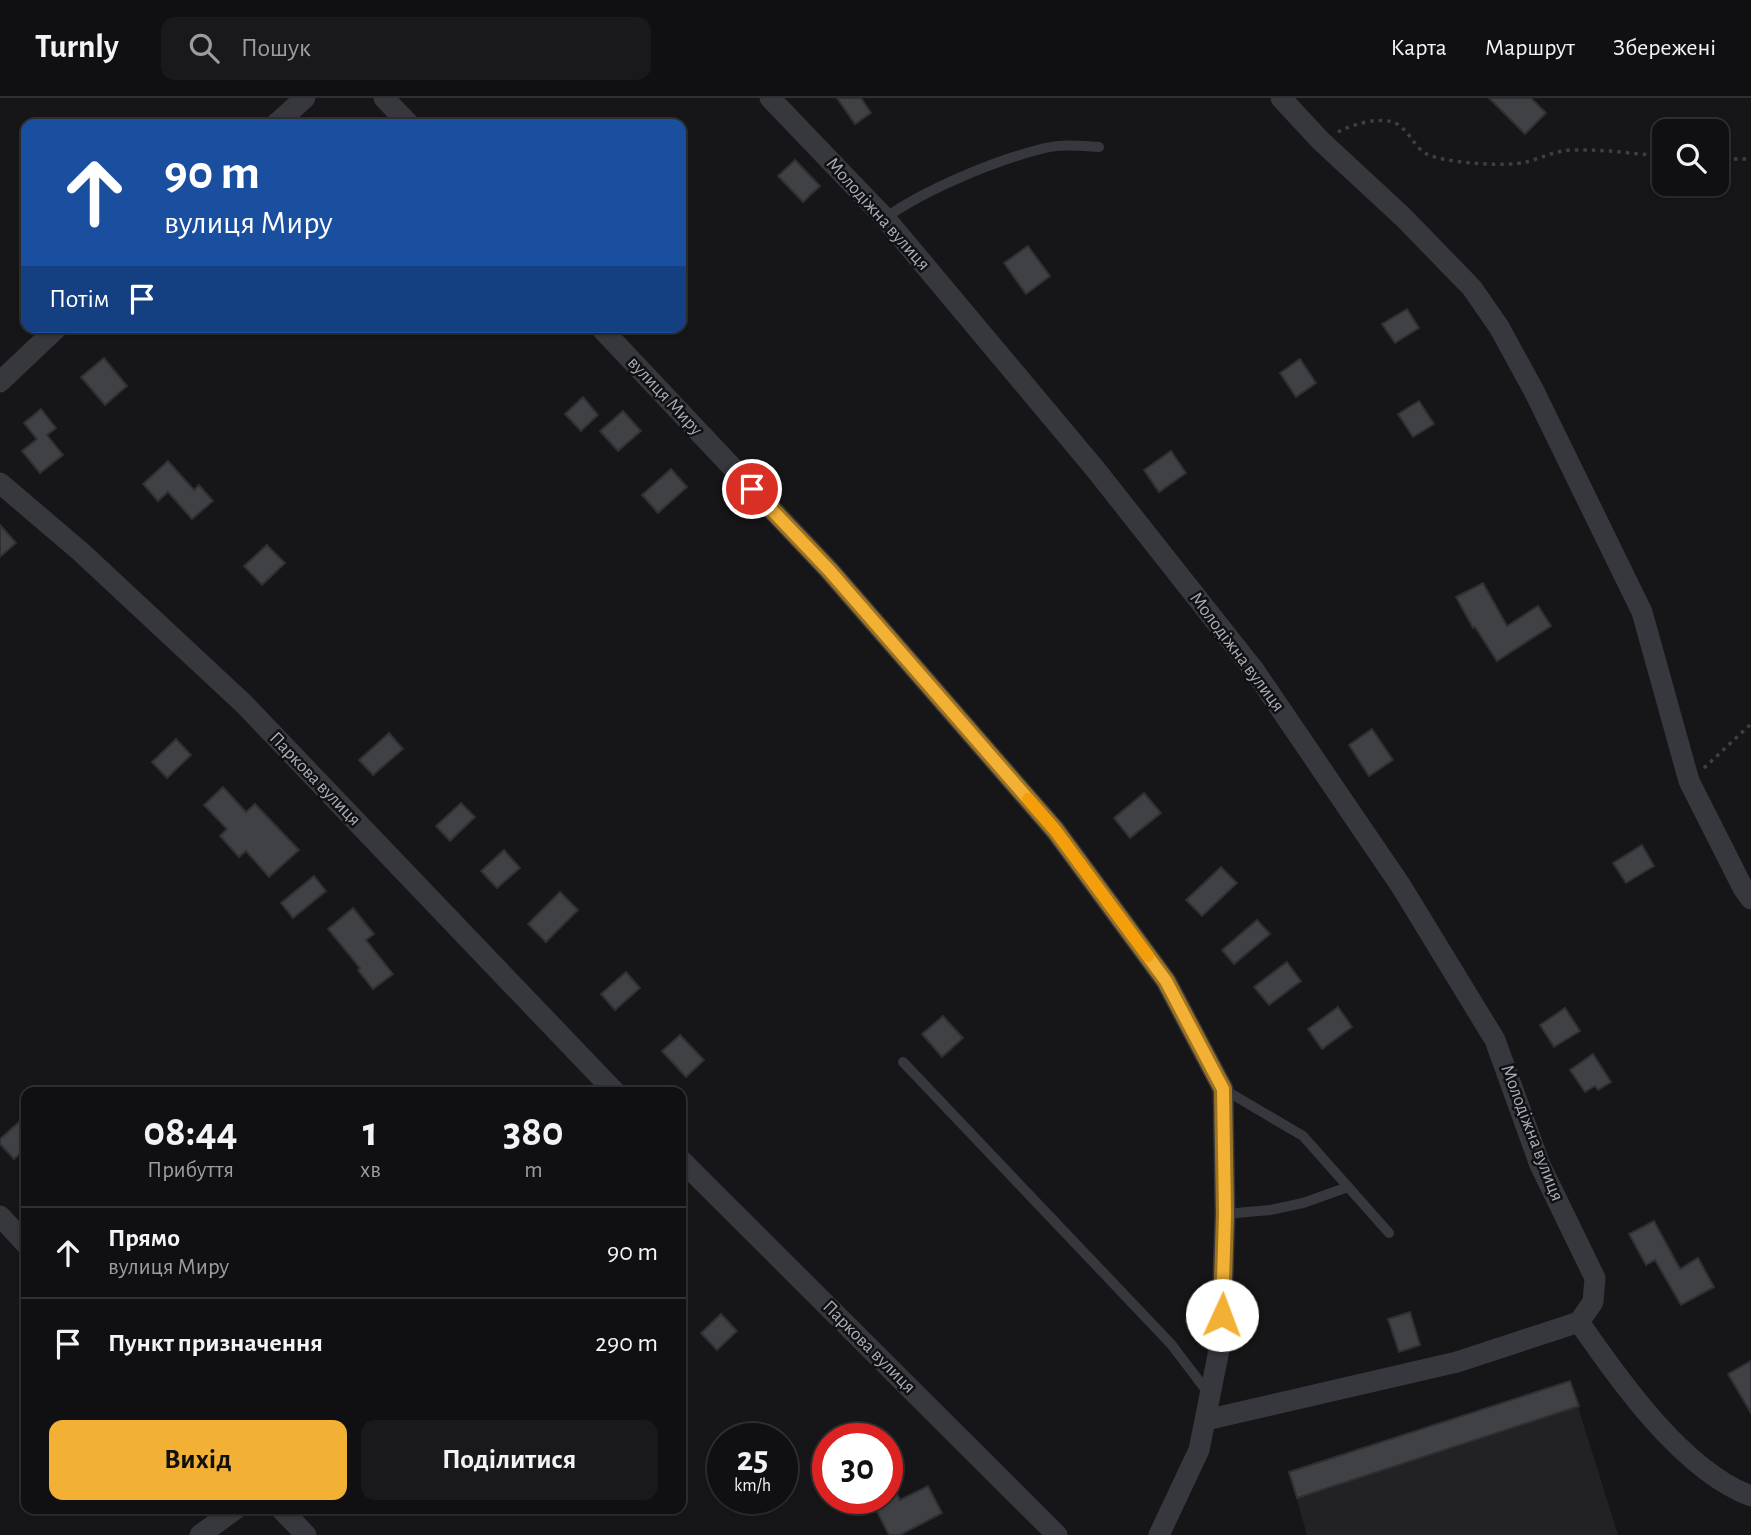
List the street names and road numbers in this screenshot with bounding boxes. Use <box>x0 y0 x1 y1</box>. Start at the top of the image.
street label: Молодіжна вулиця <box>823 154 933 274</box>
street label: вулиця Миру <box>624 353 706 439</box>
street label: Молодіжна вулиця <box>1186 589 1288 715</box>
street label: Паркова вулиця <box>266 728 364 830</box>
street label: Молодіжна вулиця <box>1497 1062 1567 1204</box>
street label: Паркова вулиця <box>819 1297 919 1397</box>

